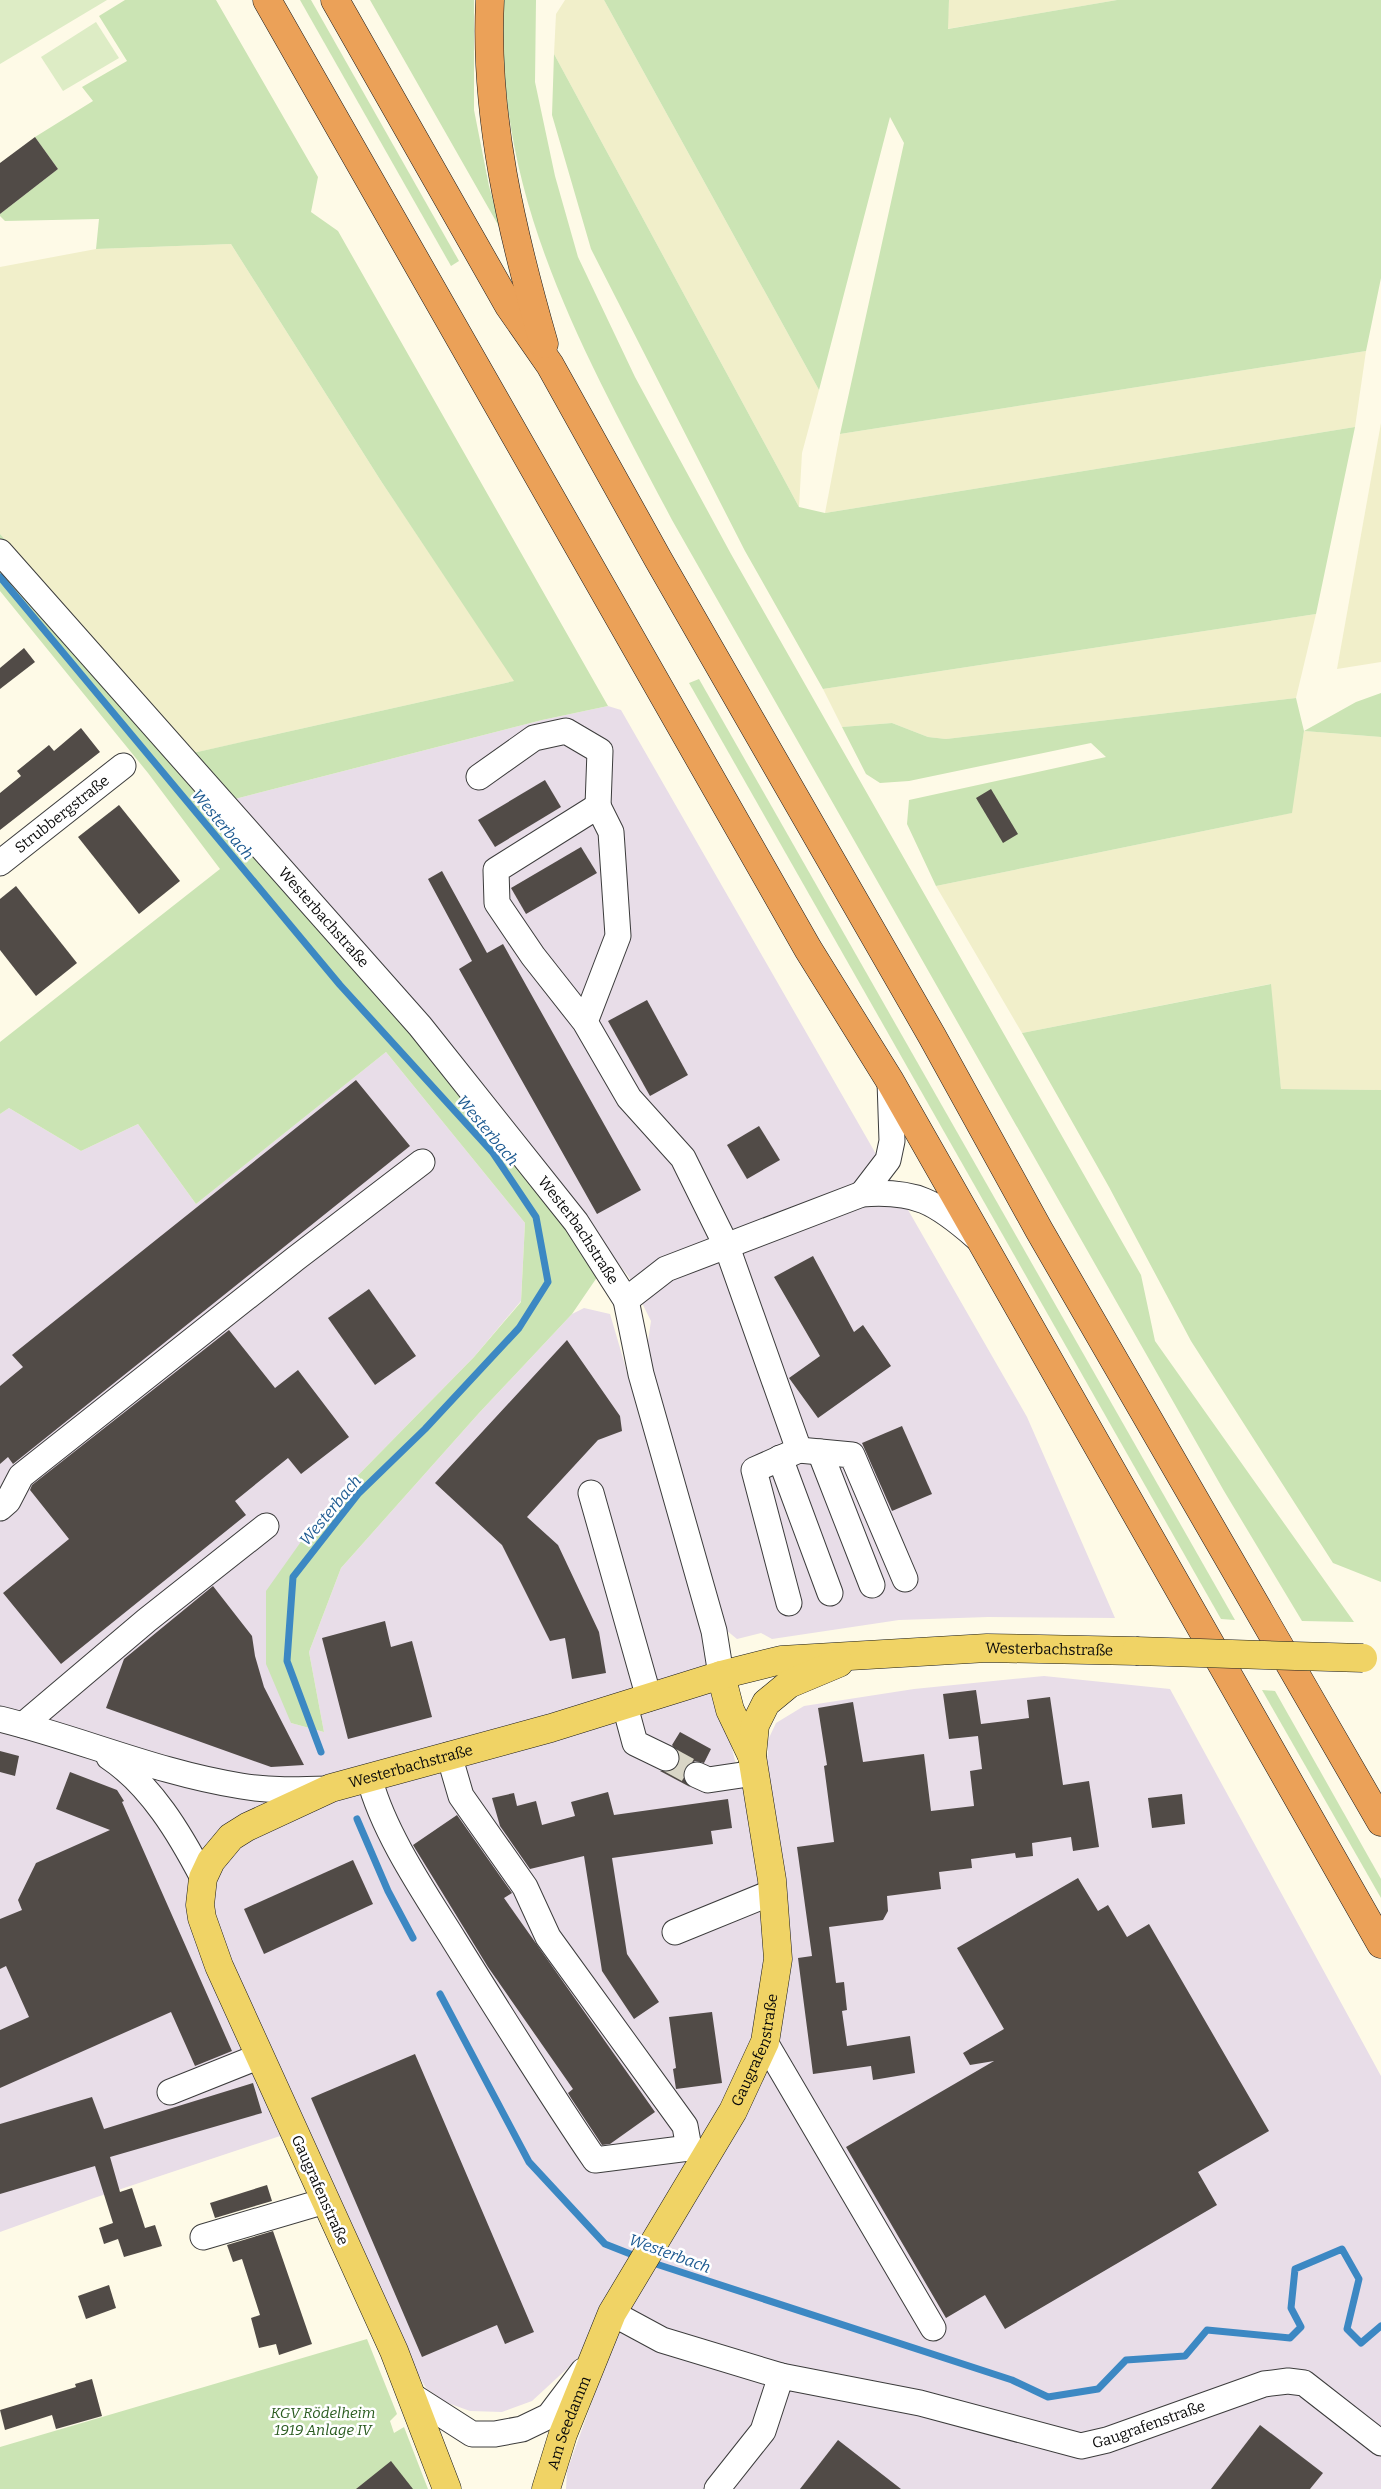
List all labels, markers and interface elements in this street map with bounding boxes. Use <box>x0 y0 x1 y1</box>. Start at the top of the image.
street label: Strubbergstraße <box>11 771 113 857</box>
water label: Westerbach <box>188 785 257 863</box>
street label: Westerbachstraße <box>274 863 373 971</box>
water label: Westerbach <box>453 1091 522 1169</box>
street label: Westerbachstraße <box>534 1173 623 1288</box>
water label: Westerbach <box>296 1471 365 1549</box>
street label: Westerbachstraße <box>985 1639 1113 1660</box>
street label: Westerbachstraße <box>347 1741 475 1792</box>
street label: Gaugrafenstraße <box>727 1993 781 2109</box>
street label: Gaugrafenstraße <box>288 2132 352 2248</box>
water label: Westerbach <box>626 2230 713 2277</box>
street label: Am Seedamm <box>544 2373 595 2472</box>
street label: Gaugrafenstraße <box>1090 2397 1207 2452</box>
park label: KGV Rödelheim 1919 Anlage IV <box>271 2404 375 2439</box>

